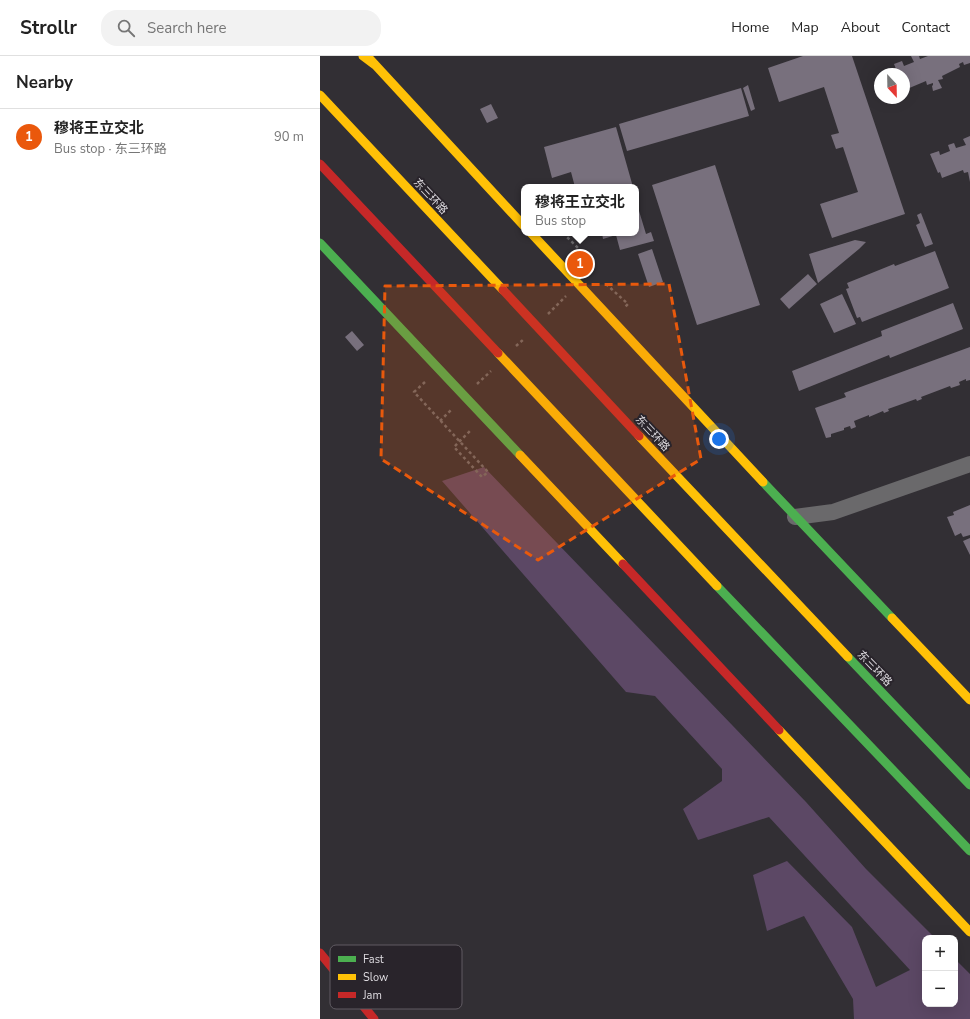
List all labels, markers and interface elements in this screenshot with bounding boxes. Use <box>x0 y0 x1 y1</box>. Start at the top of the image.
search box <box>101 10 381 46</box>
text: Strollr <box>20 15 77 41</box>
icon: search <box>115 17 137 39</box>
text: Search here <box>147 18 227 38</box>
text: Home <box>731 18 769 37</box>
text: Map <box>791 18 819 37</box>
text: About <box>841 18 880 37</box>
text: Contact <box>902 18 950 37</box>
north arrow <box>874 68 910 104</box>
text: Nearby <box>16 71 73 94</box>
text: 穆将王立交北 <box>54 118 144 138</box>
text: 1 <box>25 128 33 146</box>
text: 90 m <box>274 128 304 146</box>
text: Bus stop · 东三环路 <box>54 140 167 158</box>
street label: 东三环路 <box>410 175 451 218</box>
popup <box>521 184 639 236</box>
text: 穆将王立交北 <box>535 192 625 212</box>
text: Bus stop <box>535 212 586 230</box>
pin: 1 <box>567 249 593 279</box>
street label: 东三环路 <box>632 412 673 455</box>
your location <box>709 429 729 449</box>
street label: 东三环路 <box>854 647 895 689</box>
map controls <box>922 935 958 1007</box>
button: + <box>922 935 958 971</box>
legend <box>330 945 462 1009</box>
text: Fast <box>363 952 384 967</box>
text: Slow <box>363 970 388 985</box>
button: − <box>922 971 958 1007</box>
text: Jam <box>362 988 382 1003</box>

